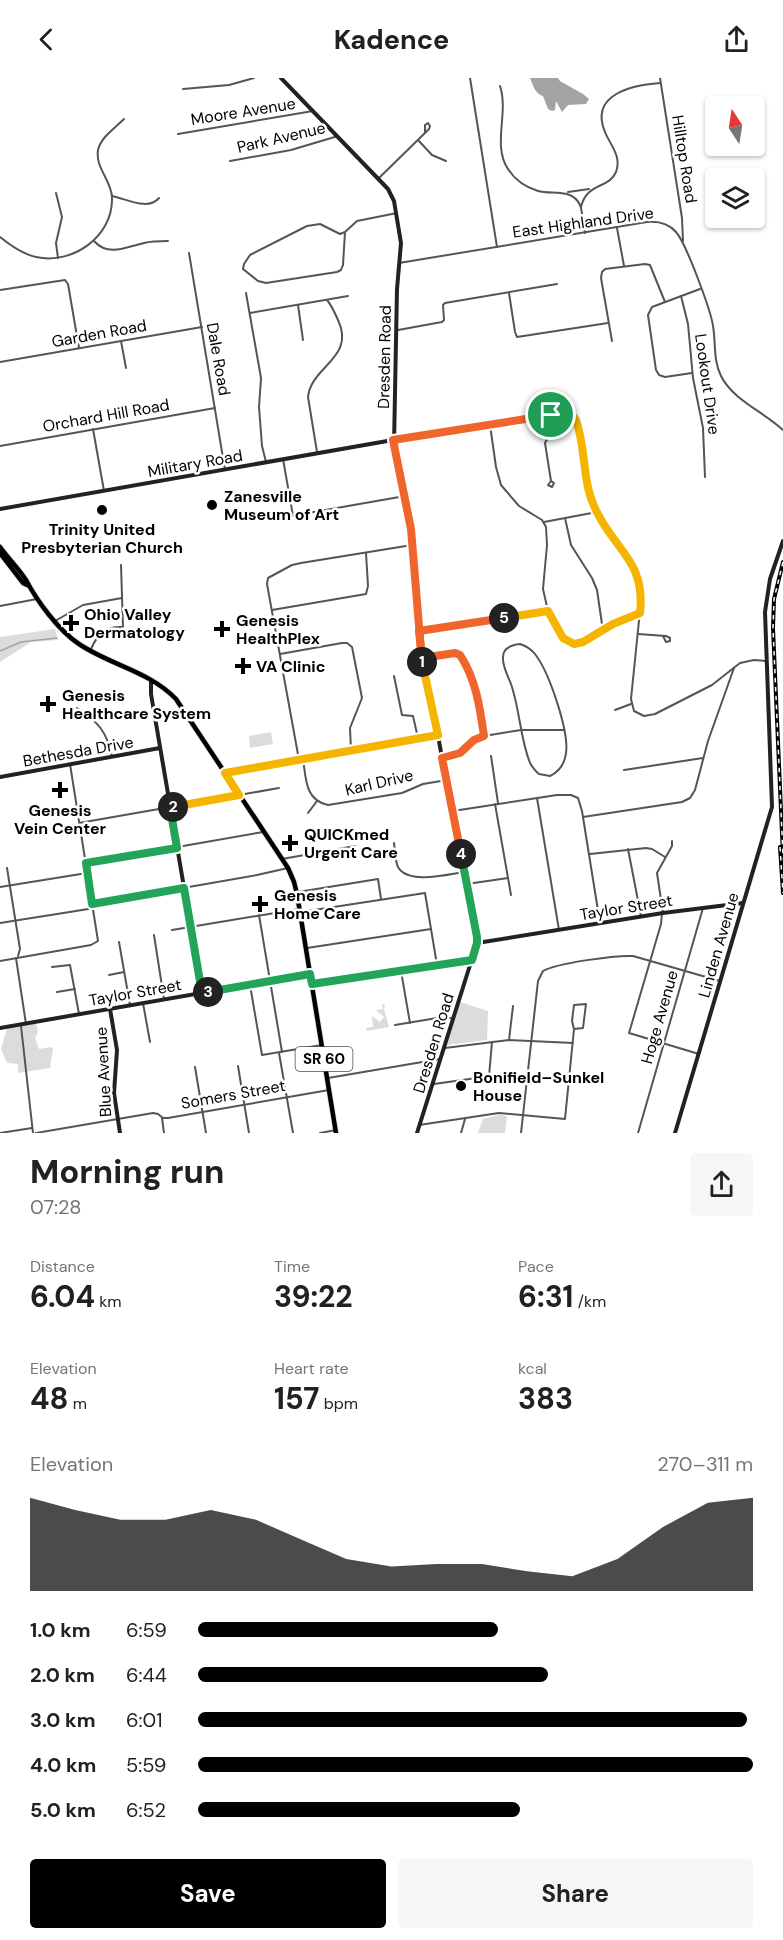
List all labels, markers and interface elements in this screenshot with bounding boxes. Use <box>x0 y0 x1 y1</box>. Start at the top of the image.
text: Kadence <box>334 22 449 57</box>
icon: back <box>30 23 63 56</box>
icon: share <box>720 23 753 56</box>
street label: Moore Avenue <box>189 93 297 130</box>
north arrow <box>705 96 765 156</box>
map controls <box>705 96 765 228</box>
street label: Hilltop Road <box>667 114 702 205</box>
street label: Park Avenue <box>235 117 327 158</box>
button: layers <box>705 168 765 228</box>
street label: East Highland Drive <box>511 202 655 243</box>
street label: Dresden Road <box>373 305 396 409</box>
street label: Garden Road <box>50 315 148 352</box>
street label: Dale Road <box>202 321 235 397</box>
street label: Lookout Drive <box>690 332 725 436</box>
pin <box>525 389 576 440</box>
street label: Orchard Hill Road <box>41 394 171 437</box>
icon: arrive <box>534 398 567 431</box>
street label: Military Road <box>146 445 244 482</box>
place label: Zanesville Museum of Art <box>224 486 339 525</box>
marker: Zanesville Museum of Art <box>205 498 219 512</box>
marker: Trinity United Presbyterian Church <box>95 503 109 517</box>
place label: Trinity United Presbyterian Church <box>21 519 183 558</box>
pin: 5 <box>489 603 519 633</box>
place label: Ohio Valley Dermatology <box>84 604 185 643</box>
text: 5 <box>499 607 509 628</box>
place label: Genesis HealthPlex <box>236 610 320 649</box>
marker: Ohio Valley Dermatology <box>62 614 80 632</box>
marker: Genesis HealthPlex <box>213 620 231 638</box>
pin: 1 <box>407 647 437 677</box>
text: 1 <box>419 651 425 672</box>
place label: VA Clinic <box>256 656 325 677</box>
marker: VA Clinic <box>234 657 252 675</box>
place label: Genesis Healthcare System <box>62 685 211 724</box>
marker: Genesis Healthcare System <box>39 695 57 713</box>
street label: Bethesda Drive <box>21 731 135 772</box>
street label: Karl Drive <box>343 764 415 801</box>
marker: Genesis Vein Center <box>51 781 69 799</box>
pin: 2 <box>158 792 188 822</box>
text: 2 <box>168 796 178 817</box>
place label: Genesis Vein Center <box>14 800 107 839</box>
place label: QUICKmed Urgent Care <box>304 824 398 863</box>
marker: QUICKmed Urgent Care <box>281 834 299 852</box>
pin: 4 <box>446 839 476 869</box>
text: 4 <box>456 843 466 864</box>
place label: Genesis Home Care <box>274 885 361 924</box>
street label: Taylor Street <box>578 890 674 925</box>
street label: Linden Avenue <box>693 890 744 1000</box>
marker: Genesis Home Care <box>251 895 269 913</box>
street label: Hoge Avenue <box>636 968 683 1066</box>
street label: Taylor Street <box>87 974 183 1011</box>
pin: 3 <box>193 977 223 1007</box>
text: 3 <box>203 981 213 1002</box>
street label: Dresden Road <box>408 991 459 1096</box>
street label: Blue Avenue <box>91 1026 116 1118</box>
road number: SR 60 <box>296 1047 352 1071</box>
place label: Bonifield–Sunkel House <box>473 1067 604 1106</box>
street label: Somers Street <box>179 1075 287 1114</box>
marker: Bonifield–Sunkel House <box>454 1079 468 1093</box>
text: Morning run <box>30 1150 224 1193</box>
button: share <box>690 1153 753 1216</box>
text: 07:28 <box>30 1194 81 1220</box>
text: Distance <box>30 1256 95 1277</box>
text: Time <box>274 1256 310 1277</box>
text: Pace <box>518 1256 554 1277</box>
text: 6.04 <box>30 1277 95 1316</box>
text: 39:22 <box>274 1277 353 1316</box>
text: 6:31 <box>518 1277 573 1316</box>
text: km <box>95 1291 122 1312</box>
text: /km <box>573 1291 606 1312</box>
text: Elevation <box>30 1358 97 1379</box>
text: Heart rate <box>274 1358 349 1379</box>
text: kcal <box>518 1358 547 1379</box>
text: 48 <box>30 1379 69 1418</box>
text: 157 <box>274 1379 319 1418</box>
text: 383 <box>518 1379 573 1418</box>
text: m <box>69 1393 87 1414</box>
text: bpm <box>319 1393 358 1414</box>
text: Elevation <box>30 1451 113 1477</box>
text: 270–311 m <box>657 1451 753 1477</box>
text: 1.0 km <box>30 1617 91 1643</box>
text: 6:59 <box>126 1617 167 1643</box>
text: 2.0 km <box>30 1662 95 1688</box>
text: 6:44 <box>126 1662 167 1688</box>
text: 3.0 km <box>30 1707 95 1733</box>
text: 6:01 <box>126 1707 163 1733</box>
text: 4.0 km <box>30 1752 96 1778</box>
text: 5:59 <box>126 1752 166 1778</box>
text: 5.0 km <box>30 1797 96 1823</box>
text: 6:52 <box>126 1797 166 1823</box>
button: Save <box>30 1859 386 1928</box>
button: Share <box>398 1859 753 1928</box>

